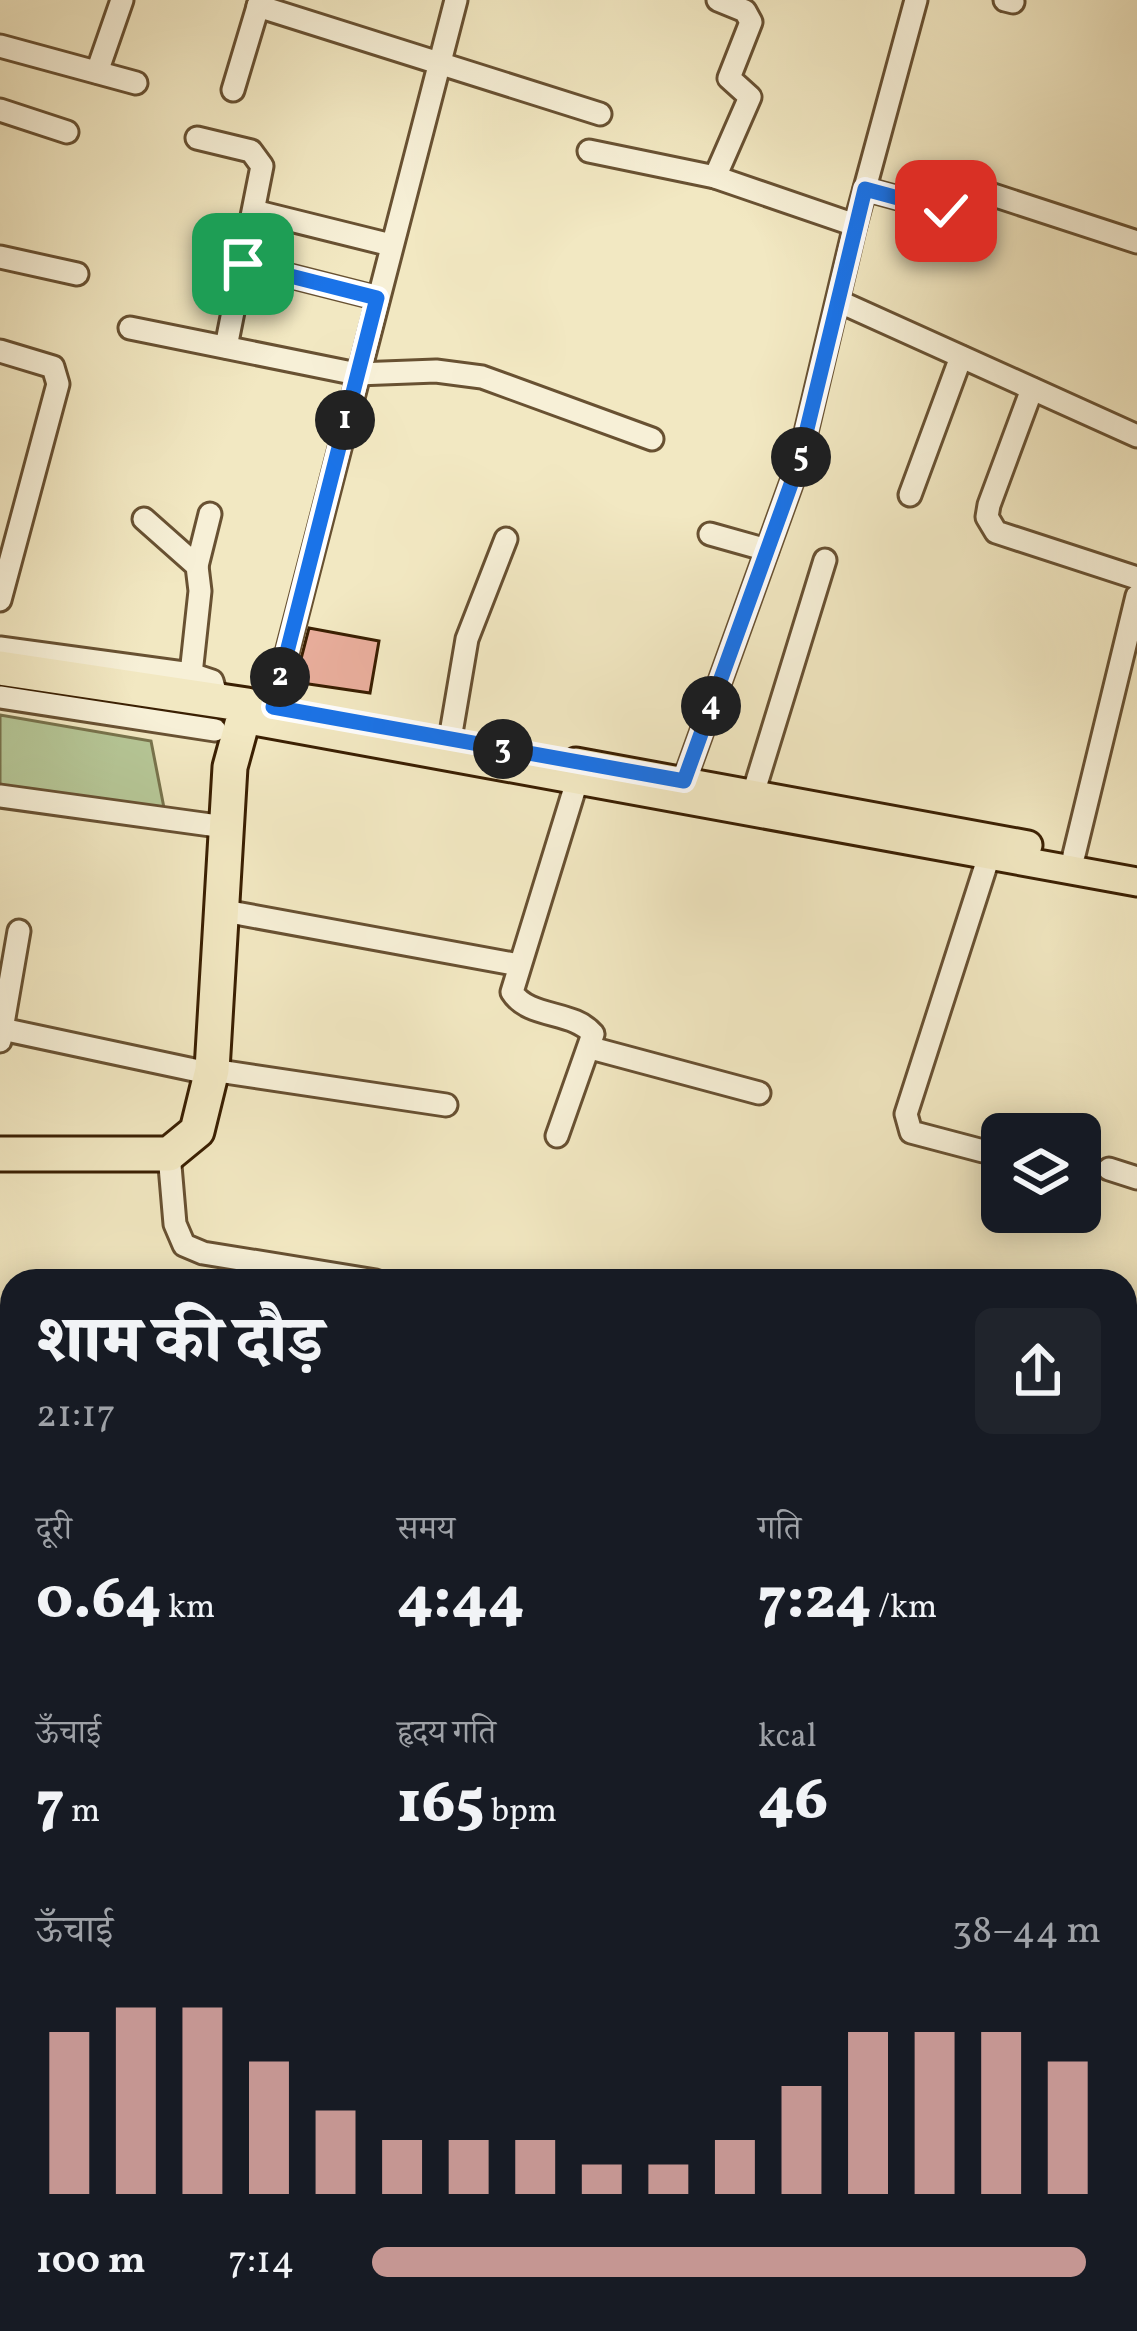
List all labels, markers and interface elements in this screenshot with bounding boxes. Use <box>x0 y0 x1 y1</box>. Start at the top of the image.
pin <box>895 160 997 262</box>
icon: check <box>913 178 979 244</box>
pin <box>192 213 294 315</box>
icon: arrive <box>210 231 276 297</box>
pin: 1 <box>315 390 375 450</box>
text: 1 <box>338 397 352 443</box>
pin: 5 <box>771 427 831 487</box>
text: 5 <box>793 434 809 480</box>
pin: 2 <box>250 647 310 707</box>
text: 2 <box>271 654 289 700</box>
pin: 4 <box>681 676 741 736</box>
text: 4 <box>701 683 721 729</box>
pin: 3 <box>473 719 533 779</box>
text: 3 <box>495 726 511 772</box>
map controls <box>981 1113 1101 1233</box>
button: layers <box>981 1113 1101 1233</box>
text: शाम की दौड़ <box>36 1298 323 1390</box>
button: share <box>975 1308 1101 1434</box>
text: 21:17 <box>36 1389 115 1443</box>
text: दूरी <box>36 1508 72 1554</box>
text: समय <box>397 1508 455 1554</box>
text: गति <box>758 1508 801 1554</box>
text: 0.64 <box>36 1560 161 1643</box>
text: 4:44 <box>397 1560 524 1643</box>
text: 7:24 <box>758 1560 871 1643</box>
text: km <box>161 1586 215 1632</box>
text: /km <box>871 1586 937 1632</box>
text: ऊँचाई <box>36 1712 101 1758</box>
text: हृदय गति <box>397 1712 496 1758</box>
text: kcal <box>758 1715 817 1761</box>
text: 46 <box>758 1761 828 1844</box>
text: 7 <box>36 1764 65 1847</box>
text: 165 <box>397 1764 484 1847</box>
text: m <box>65 1790 100 1836</box>
text: bpm <box>484 1790 557 1836</box>
text: ऊँचाई <box>36 1905 113 1959</box>
text: 38–44 m <box>952 1905 1101 1959</box>
text: 100 m <box>36 2235 146 2289</box>
text: 7:14 <box>228 2235 295 2289</box>

